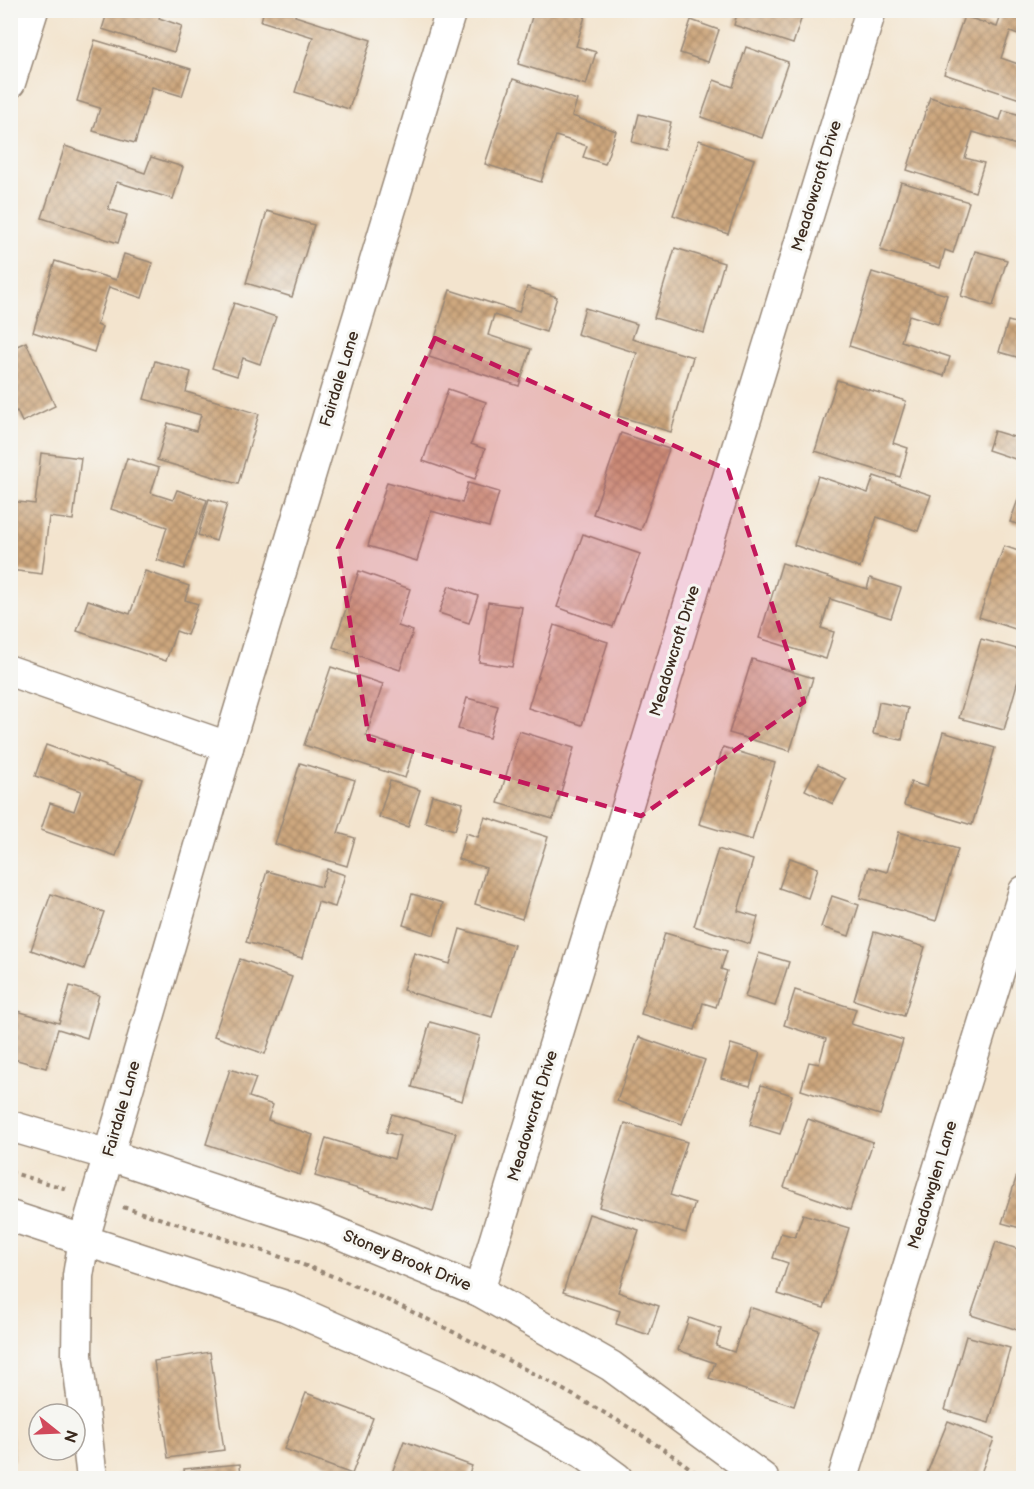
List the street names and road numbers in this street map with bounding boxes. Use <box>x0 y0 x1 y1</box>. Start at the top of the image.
street label: Meadowcroft Drive <box>788 118 846 254</box>
street label: Fairdale Lane <box>316 328 364 429</box>
street label: Meadowcroft Drive <box>646 583 704 719</box>
street label: Meadowcroft Drive <box>504 1048 562 1184</box>
street label: Fairdale Lane <box>99 1058 145 1159</box>
street label: Meadowglen Lane <box>904 1118 962 1251</box>
street label: Stoney Brook Drive <box>340 1227 474 1296</box>

